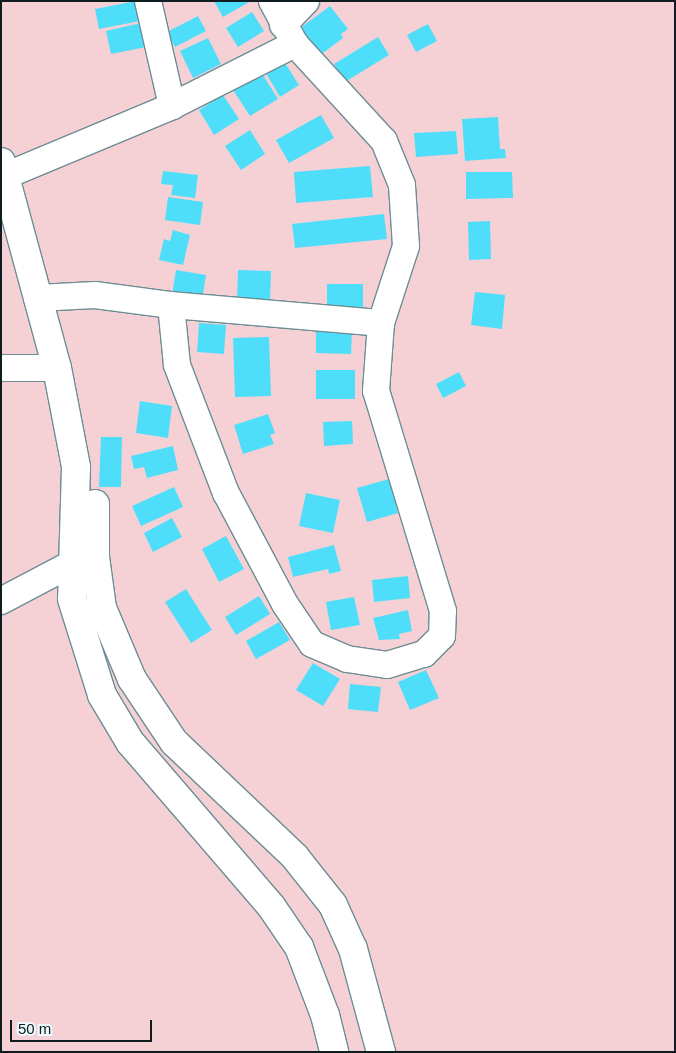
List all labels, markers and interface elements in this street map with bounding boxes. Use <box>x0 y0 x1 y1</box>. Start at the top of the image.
scale bar <box>12 1010 155 1042</box>
text: 50 m <box>18 1020 51 1037</box>

